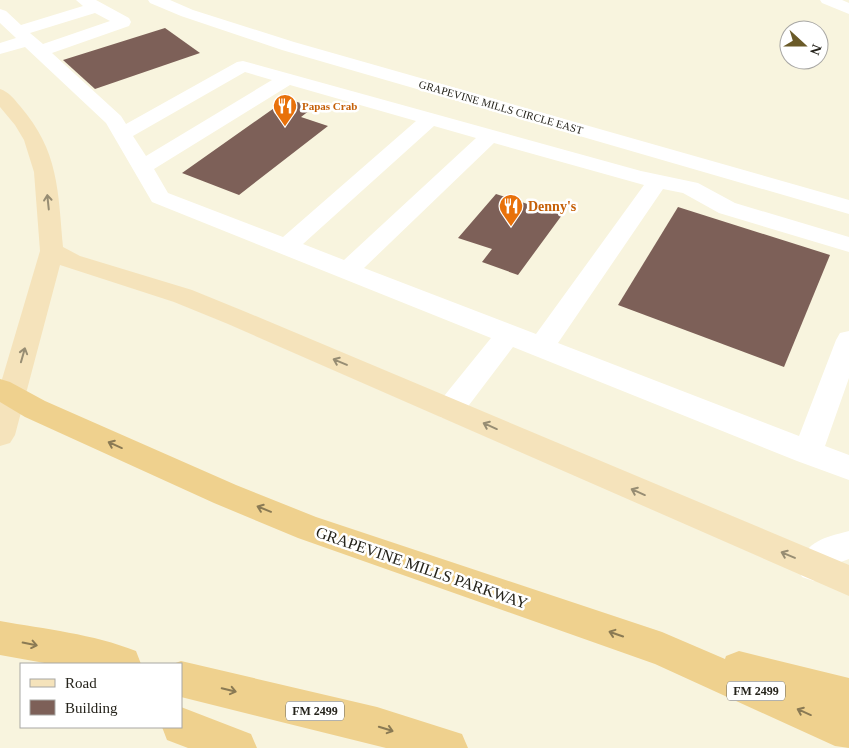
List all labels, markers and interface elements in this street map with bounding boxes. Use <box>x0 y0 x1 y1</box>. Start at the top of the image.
north arrow <box>779 20 829 70</box>
text: N <box>807 42 824 57</box>
street label: GRAPEVINE MILLS CIRCLE EAST <box>418 78 585 136</box>
restaurant icon: Papas Crab <box>272 93 298 127</box>
place label: Papas Crab <box>302 100 357 112</box>
restaurant icon: Denny's <box>498 193 524 227</box>
one-way arrow <box>43 194 53 210</box>
place label: Denny's <box>528 199 577 214</box>
one-way arrow <box>19 347 28 363</box>
one-way arrow <box>333 356 348 366</box>
one-way arrow <box>483 421 498 431</box>
one-way arrow <box>108 439 123 449</box>
one-way arrow <box>631 486 646 496</box>
one-way arrow <box>257 504 272 514</box>
street label: GRAPEVINE MILLS PARKWAY <box>314 523 530 612</box>
one-way arrow <box>781 550 796 560</box>
one-way arrow <box>609 628 625 638</box>
one-way arrow <box>22 639 38 649</box>
legend <box>20 663 182 728</box>
text: Road <box>65 675 97 691</box>
road number: FM 2499 <box>727 681 785 700</box>
one-way arrow <box>220 686 236 695</box>
text: Building <box>65 700 118 716</box>
road number: FM 2499 <box>286 701 344 720</box>
one-way arrow <box>797 707 812 717</box>
one-way arrow <box>378 725 394 734</box>

